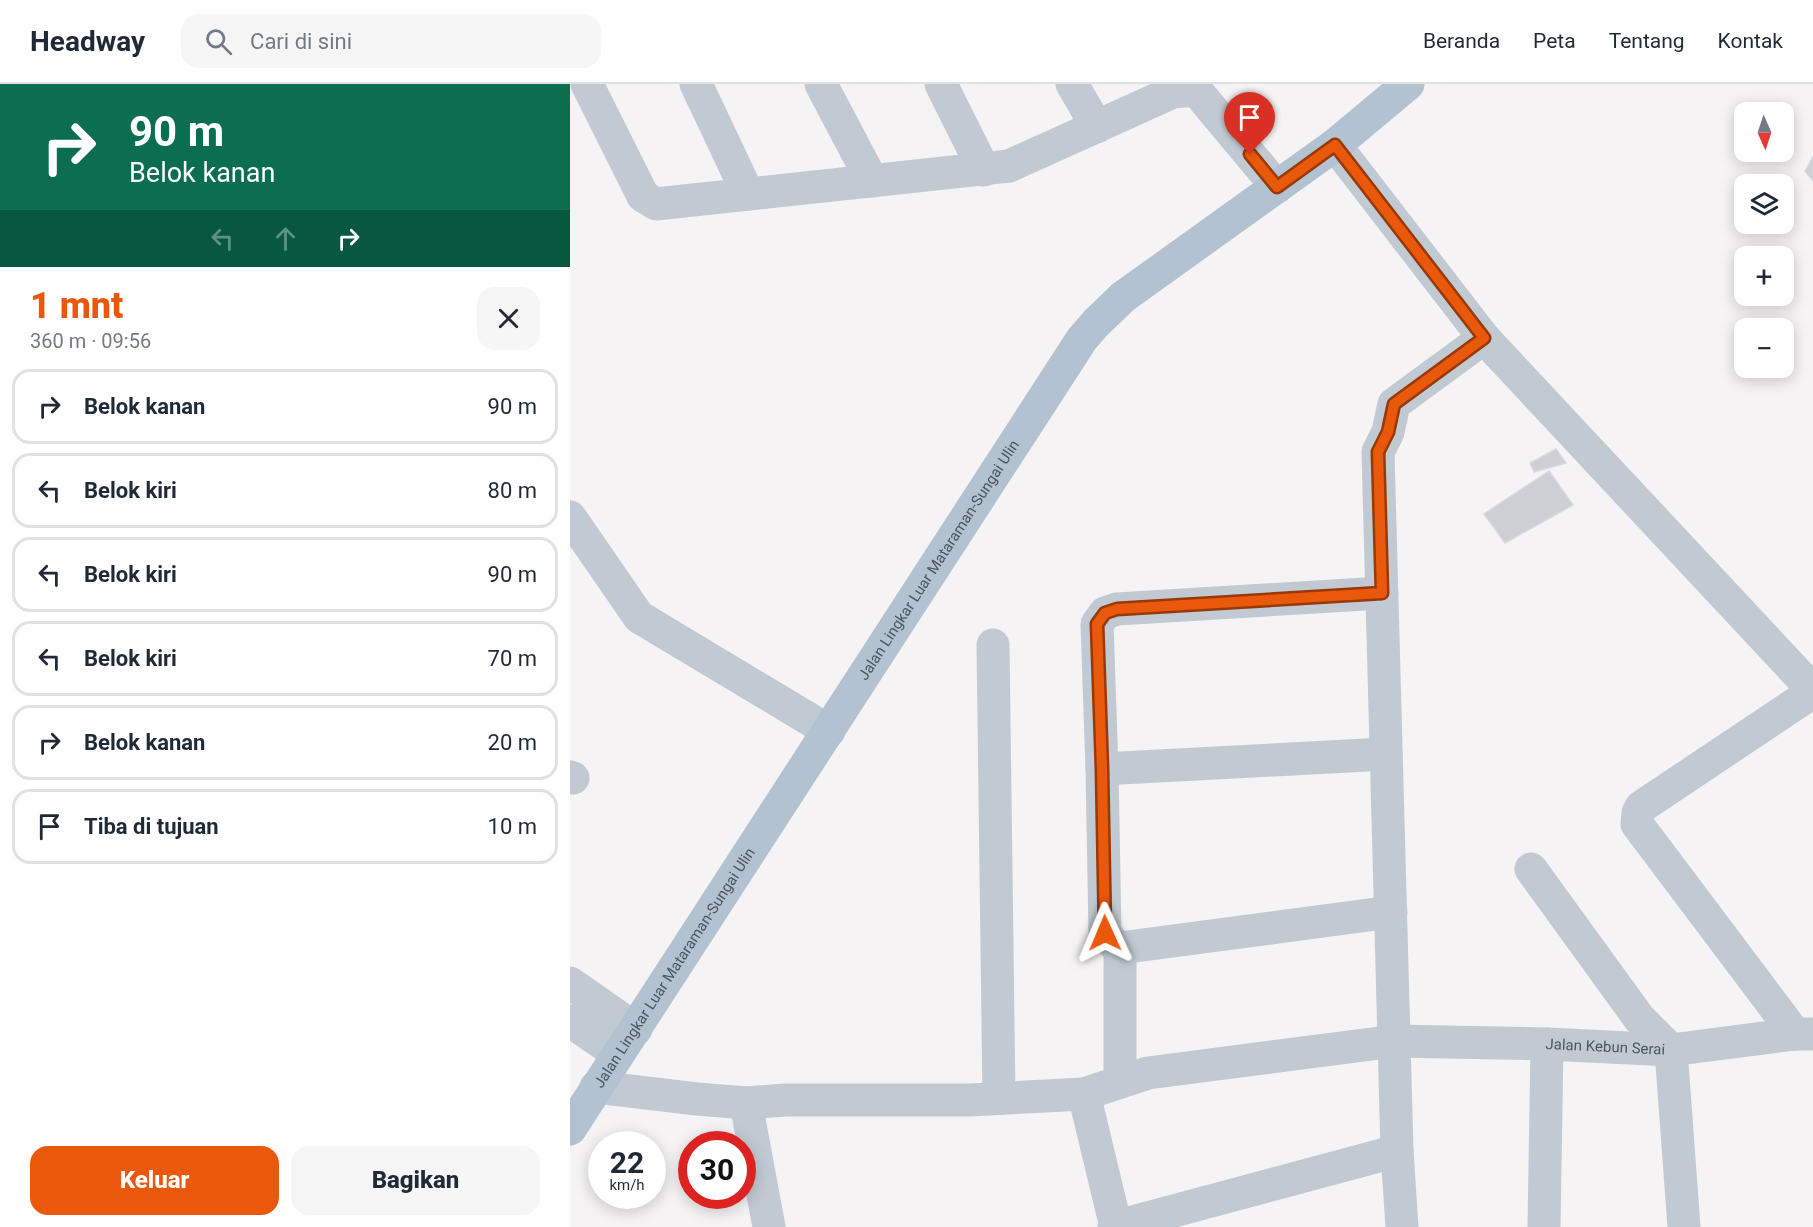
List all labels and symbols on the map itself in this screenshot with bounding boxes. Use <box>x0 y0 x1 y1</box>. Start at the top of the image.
pin <box>1224 92 1275 154</box>
north arrow <box>1734 102 1794 162</box>
street label: Jalan Lingkar Luar Mataraman-Sungai Ulin <box>854 437 1023 683</box>
street label: Jalan Lingkar Luar Mataraman-Sungai Ulin <box>590 844 759 1091</box>
position arrow <box>1073 901 1137 965</box>
street label: Jalan Kebun Serai <box>1545 1035 1666 1059</box>
speed limit sign: 30 <box>678 1131 756 1209</box>

